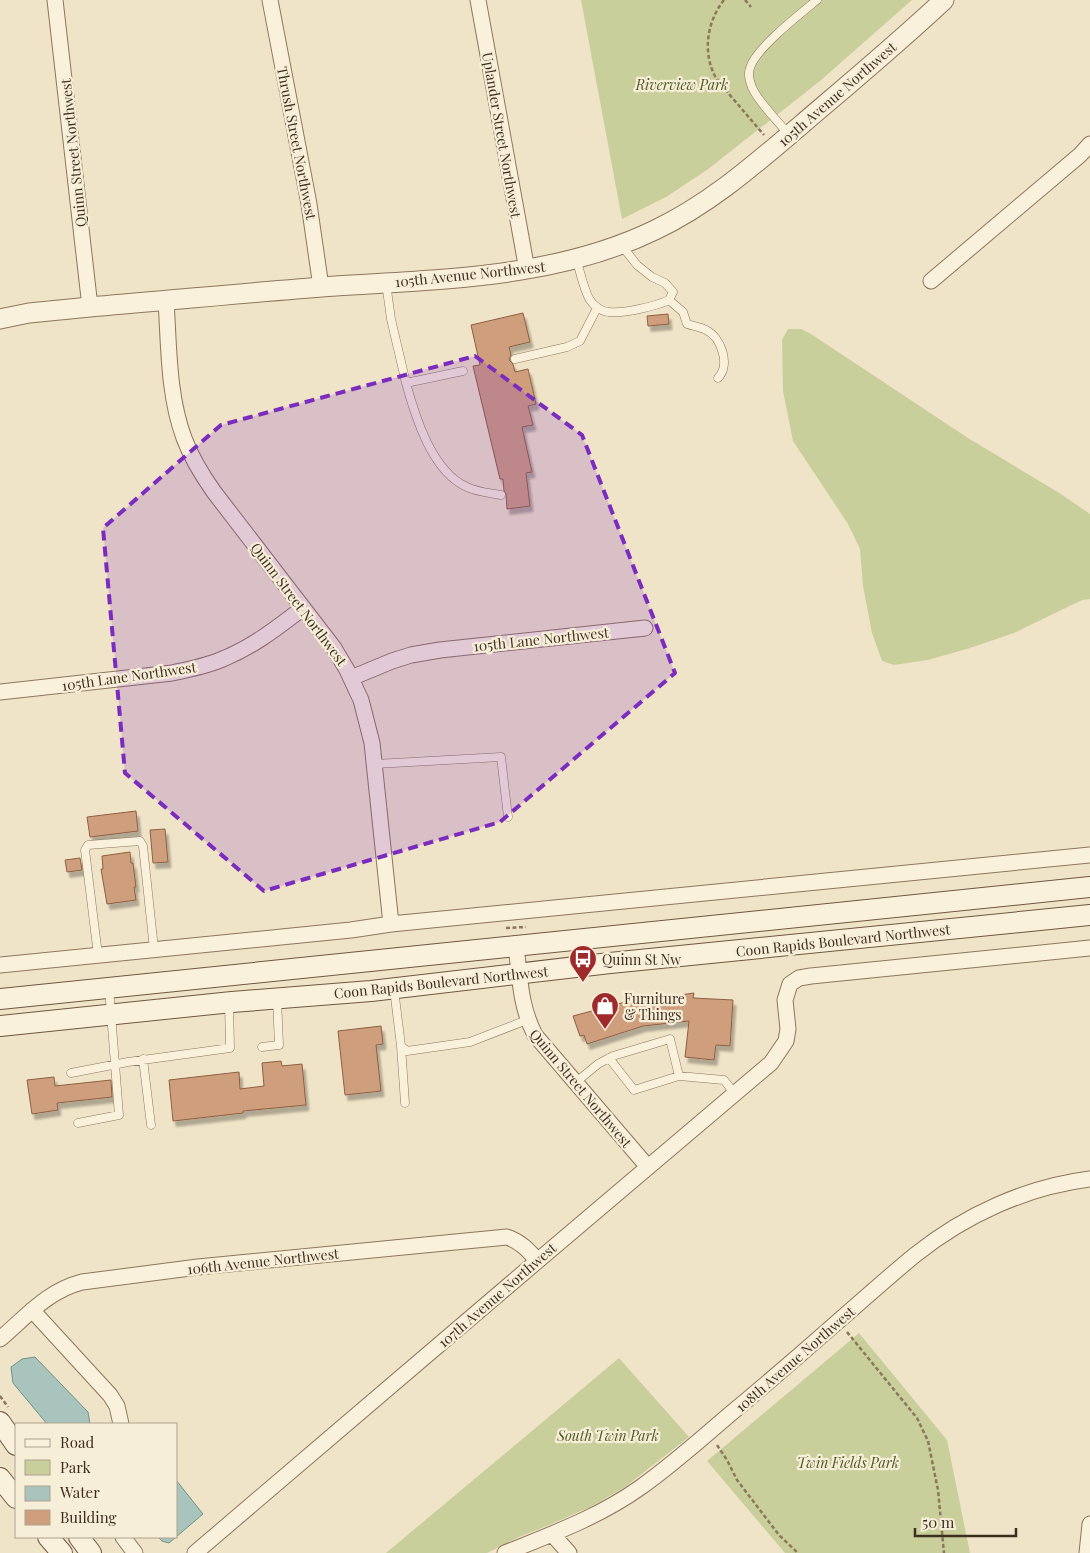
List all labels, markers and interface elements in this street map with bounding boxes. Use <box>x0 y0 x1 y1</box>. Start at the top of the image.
street label: 105th Avenue Northwest <box>774 37 901 151</box>
street label: Uplander Street Northwest <box>478 51 526 220</box>
street label: Thrush Street Northwest <box>273 65 321 222</box>
park label: Riverview Park <box>635 75 728 94</box>
street label: Quinn Street Northwest <box>56 77 90 228</box>
street label: 105th Avenue Northwest <box>394 257 547 291</box>
street label: Quinn Street Northwest <box>247 539 352 670</box>
street label: 105th Lane Northwest <box>473 622 611 656</box>
street label: 105th Lane Northwest <box>60 657 199 695</box>
street label: Coon Rapids Boulevard Northwest <box>735 919 952 961</box>
bus stop icon: Quinn St Nw <box>568 944 598 983</box>
place label: Quinn St Nw <box>602 950 681 969</box>
street label: Coon Rapids Boulevard Northwest <box>333 961 550 1003</box>
place label: Furniture & Things <box>624 989 685 1024</box>
shop icon: Furniture & Things <box>590 991 620 1030</box>
street label: Quinn Street Northwest <box>526 1025 637 1152</box>
street label: 107th Avenue Northwest <box>434 1238 561 1352</box>
street label: 106th Avenue Northwest <box>186 1243 341 1278</box>
street label: 108th Avenue Northwest <box>731 1301 859 1416</box>
legend <box>15 1423 178 1538</box>
park label: South Twin Park <box>556 1426 659 1445</box>
text: Road <box>60 1432 94 1452</box>
park label: Twin Fields Park <box>797 1453 899 1472</box>
text: Park <box>60 1457 92 1477</box>
text: Water <box>59 1482 100 1502</box>
scale bar <box>915 1506 1016 1538</box>
text: Building <box>60 1507 117 1527</box>
text: 50 m <box>922 1512 955 1532</box>

